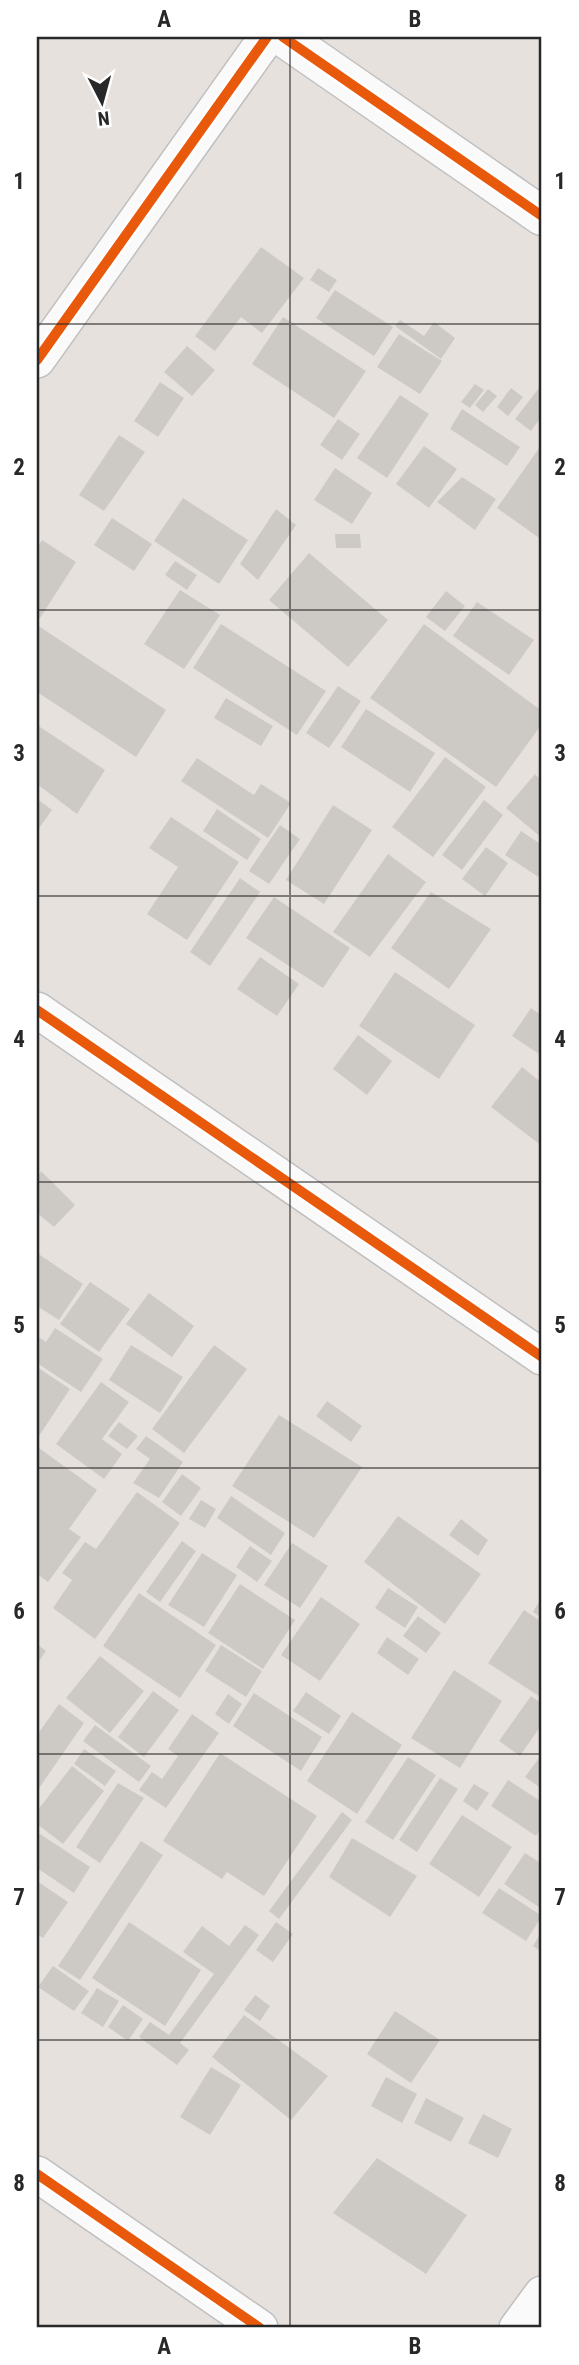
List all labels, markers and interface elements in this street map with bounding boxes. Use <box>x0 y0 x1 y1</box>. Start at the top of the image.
text: A <box>157 6 171 33</box>
text: B <box>409 6 421 33</box>
north arrow <box>66 66 136 136</box>
text: N <box>97 106 111 130</box>
text: 1 <box>13 168 25 195</box>
text: 1 <box>554 168 566 195</box>
text: 2 <box>13 454 25 481</box>
text: 2 <box>554 454 566 481</box>
text: 3 <box>13 740 25 767</box>
text: 3 <box>554 740 566 767</box>
text: 4 <box>13 1026 25 1053</box>
text: 4 <box>554 1026 566 1053</box>
text: 5 <box>13 1312 25 1339</box>
text: 5 <box>554 1312 566 1339</box>
text: 6 <box>13 1598 25 1625</box>
text: 6 <box>554 1598 566 1625</box>
text: 7 <box>13 1884 25 1911</box>
text: 7 <box>554 1884 566 1911</box>
text: 8 <box>13 2170 25 2197</box>
text: 8 <box>554 2170 566 2197</box>
text: A <box>157 2333 171 2360</box>
text: B <box>409 2333 421 2360</box>

